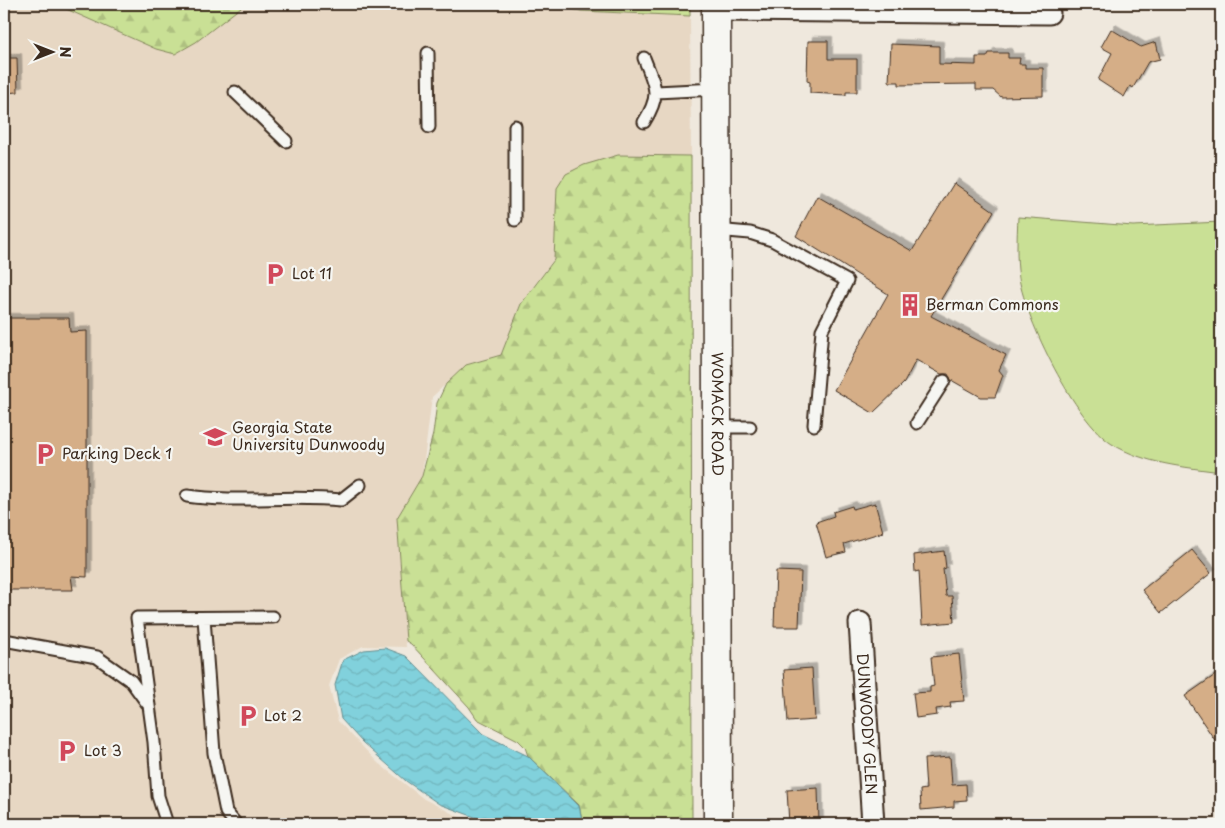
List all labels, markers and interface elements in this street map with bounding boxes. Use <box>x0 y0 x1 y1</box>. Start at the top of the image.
north arrow <box>28 28 78 78</box>
text: N <box>55 46 76 58</box>
parking icon: Lot 11 <box>262 261 288 287</box>
place label: Lot 11 <box>292 261 332 284</box>
building icon: Berman Commons <box>897 292 923 318</box>
place label: Berman Commons <box>926 292 1059 315</box>
street label: WOMACK ROAD <box>707 352 730 476</box>
place label: Georgia State University Dunwoody <box>232 415 385 455</box>
school or university icon: Georgia State University Dunwoody <box>202 424 228 450</box>
parking icon: Parking Deck 1 <box>32 441 58 467</box>
place label: Parking Deck 1 <box>62 441 172 464</box>
street label: DUNWOODY GLEN <box>852 652 884 795</box>
parking icon: Lot 2 <box>235 703 261 729</box>
place label: Lot 2 <box>264 703 302 726</box>
parking icon: Lot 3 <box>54 738 80 764</box>
place label: Lot 3 <box>84 738 122 761</box>

